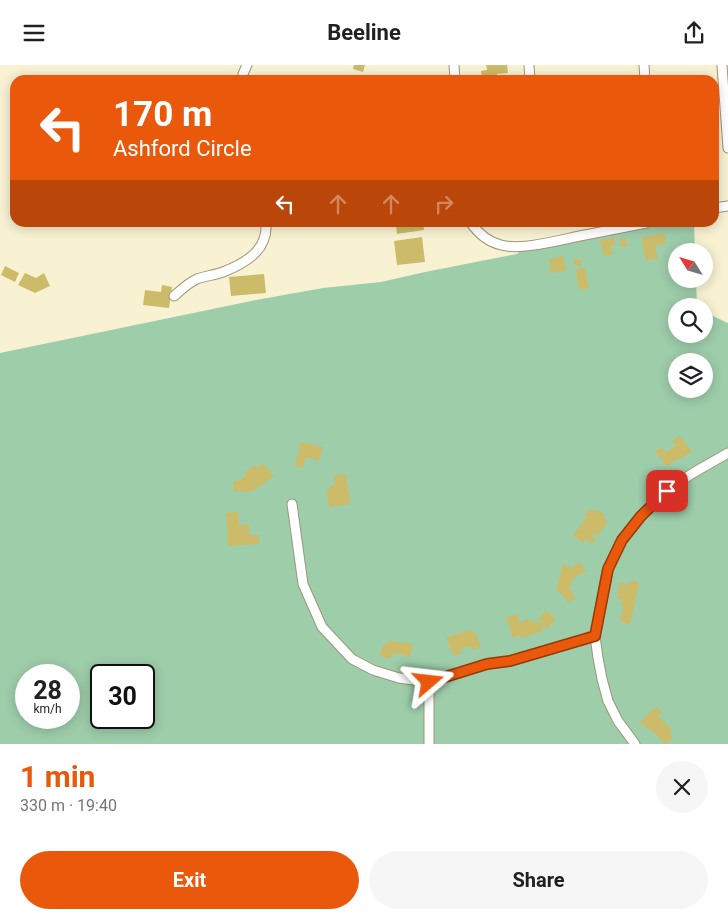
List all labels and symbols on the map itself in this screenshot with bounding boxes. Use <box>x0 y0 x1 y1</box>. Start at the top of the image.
north arrow <box>668 243 712 287</box>
pin <box>646 470 688 512</box>
position arrow <box>402 655 454 707</box>
speed limit sign: 30 <box>90 664 155 729</box>

